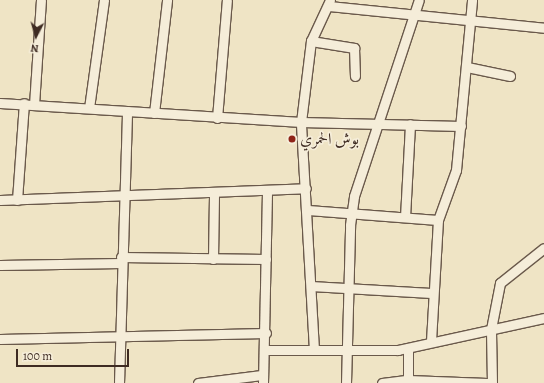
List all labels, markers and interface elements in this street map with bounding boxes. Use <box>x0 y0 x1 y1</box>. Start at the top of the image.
north arrow <box>16 16 56 56</box>
text: N <box>30 41 39 56</box>
place label: بوش الحمري <box>300 129 359 149</box>
marker: بوش الحمري <box>287 134 297 144</box>
scale bar <box>18 341 131 367</box>
text: 100 m <box>23 348 52 364</box>

